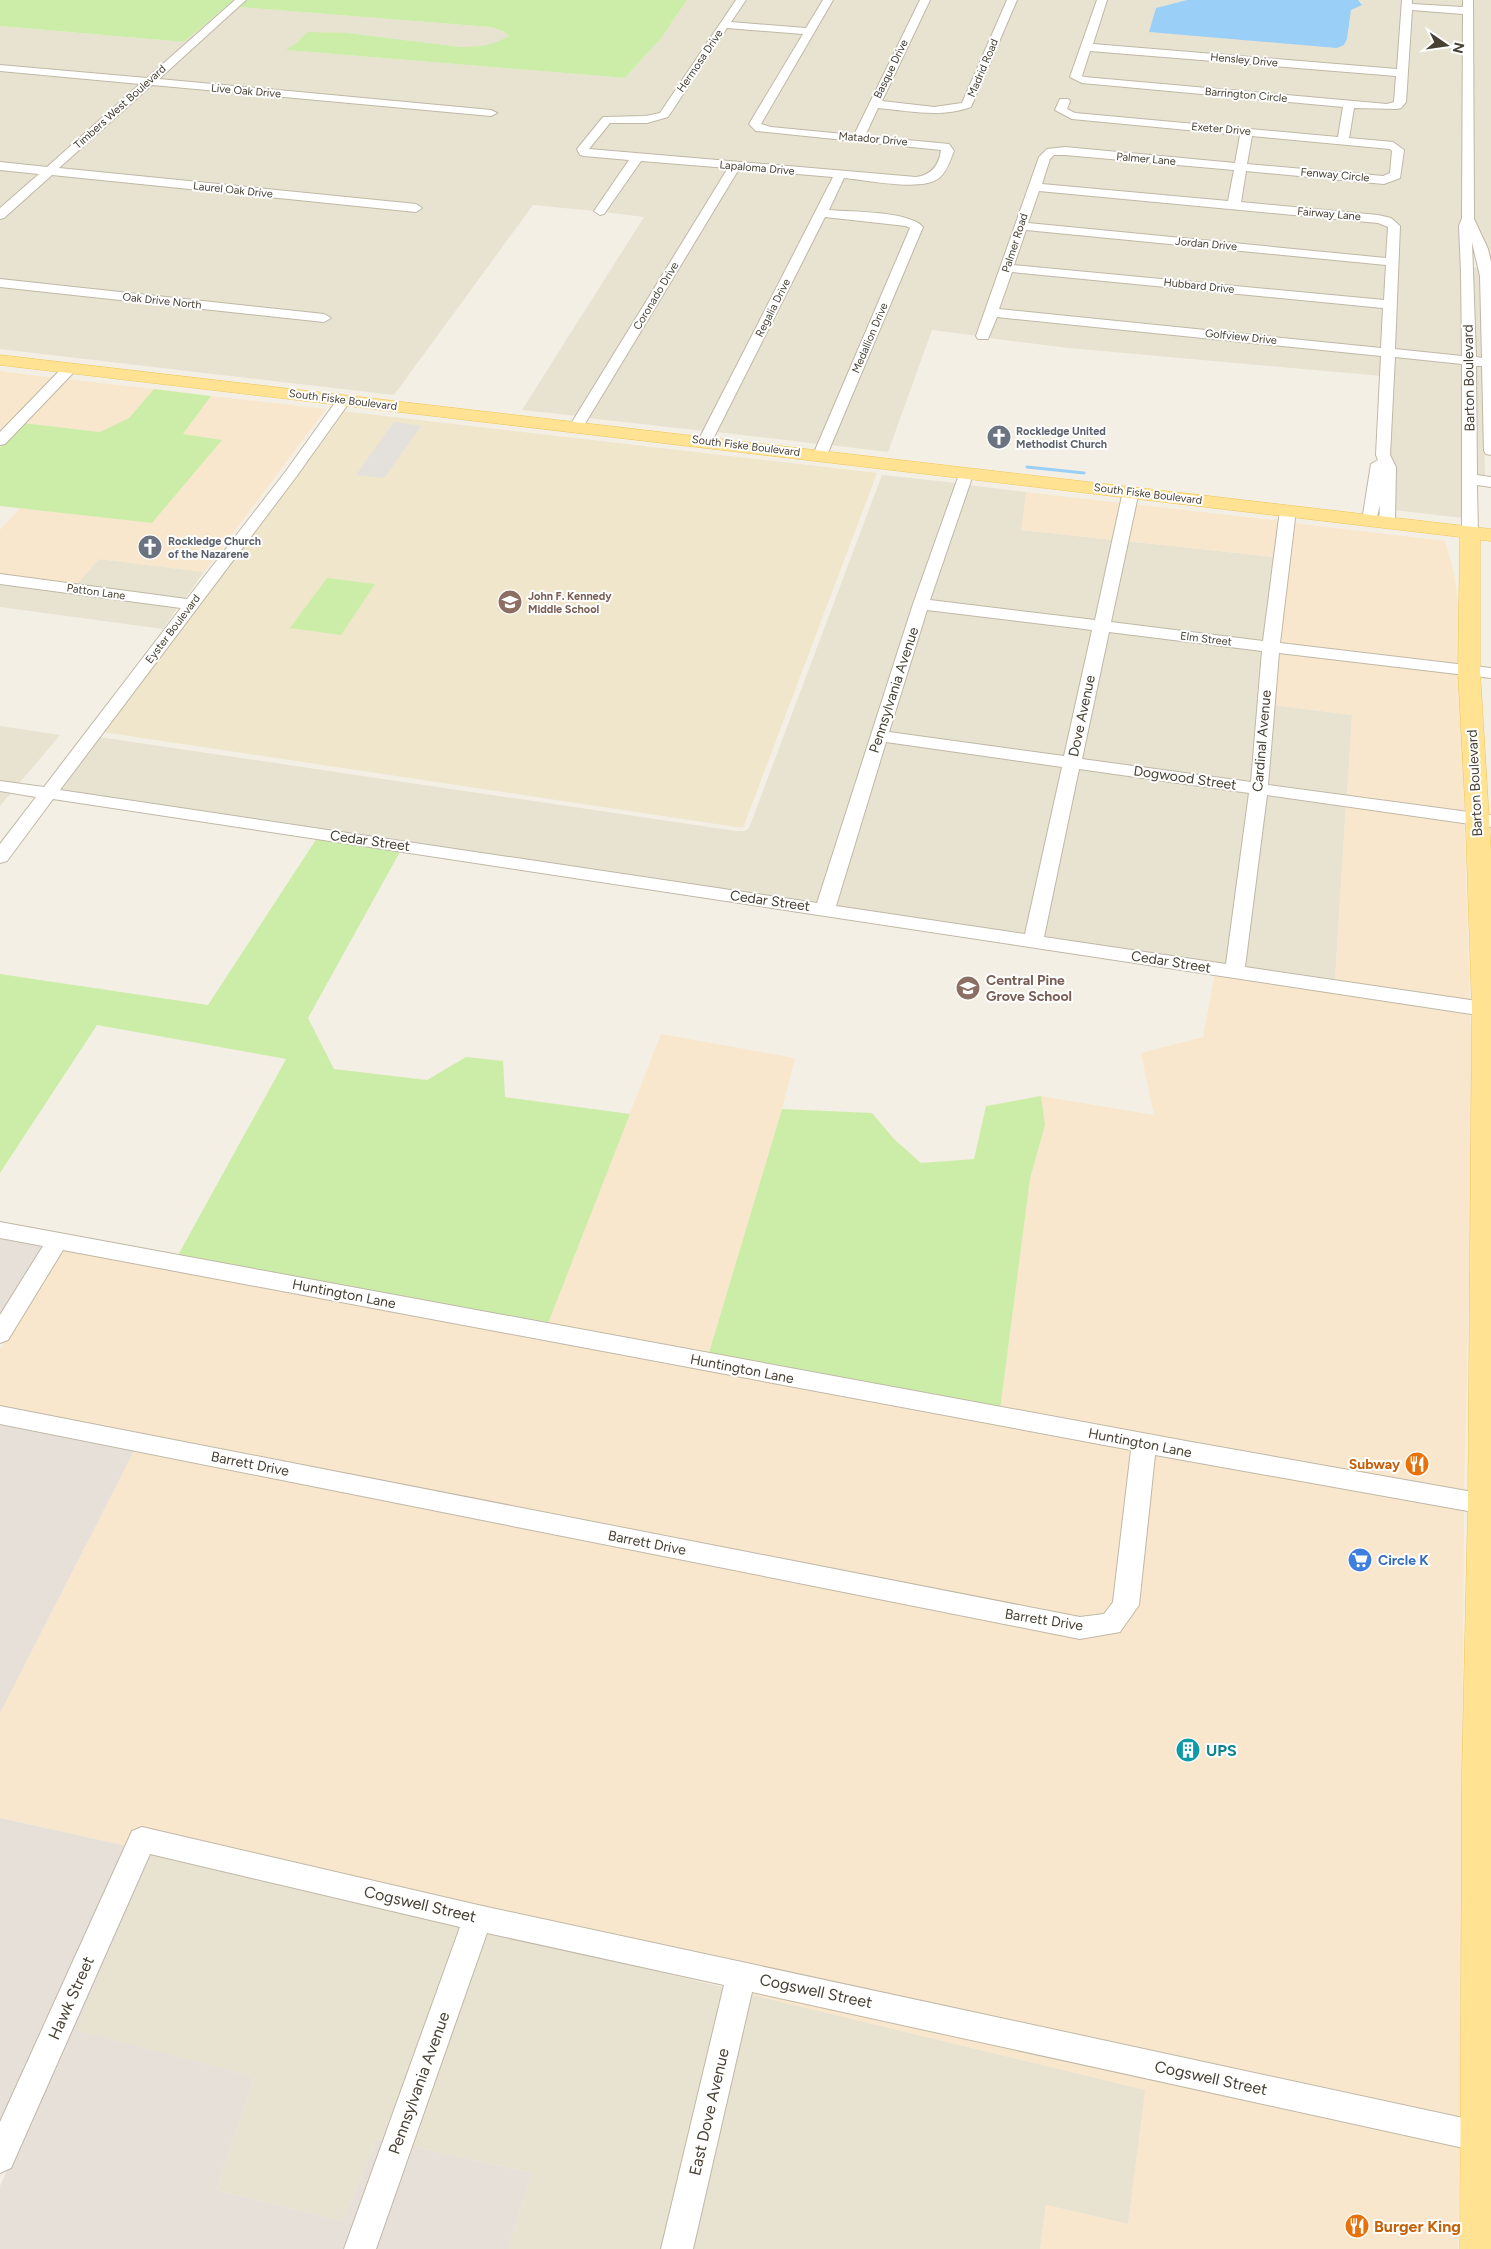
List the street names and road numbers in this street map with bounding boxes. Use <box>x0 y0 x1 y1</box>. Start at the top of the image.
street label: Hermosa Drive <box>674 27 726 95</box>
street label: Basque Drive <box>871 37 911 101</box>
street label: Madrid Road <box>965 37 1001 99</box>
street label: Hensley Drive <box>1210 51 1278 69</box>
street label: Timbers West Boulevard <box>71 62 169 152</box>
street label: Live Oak Drive <box>210 81 282 101</box>
street label: Barrington Circle <box>1204 85 1288 105</box>
street label: Exeter Drive <box>1191 120 1251 138</box>
street label: Matador Drive <box>838 130 908 148</box>
street label: Palmer Lane <box>1116 150 1176 168</box>
street label: Lapaloma Drive <box>719 158 795 178</box>
street label: Fenway Circle <box>1300 166 1370 184</box>
street label: Laurel Oak Drive <box>193 179 273 201</box>
street label: Fairway Lane <box>1297 205 1361 223</box>
street label: Palmer Road <box>999 212 1031 274</box>
street label: Jordan Drive <box>1174 235 1238 253</box>
street label: Coronado Drive <box>631 260 681 332</box>
street label: Hubbard Drive <box>1163 276 1235 296</box>
street label: Regalia Drive <box>753 277 793 339</box>
street label: Oak Drive North <box>122 290 202 312</box>
street label: Medallion Drive <box>849 301 891 375</box>
street label: Barton Boulevard <box>1460 324 1478 432</box>
street label: Golfview Drive <box>1204 327 1278 347</box>
street label: South Fiske Boulevard <box>288 387 398 413</box>
street label: South Fiske Boulevard <box>691 433 801 459</box>
street label: South Fiske Boulevard <box>1093 481 1203 507</box>
street label: Patton Lane <box>66 581 126 603</box>
street label: Eyster Boulevard <box>143 592 203 666</box>
street label: Pennsylvania Avenue <box>866 625 923 755</box>
street label: Elm Street <box>1179 629 1233 649</box>
street label: Dove Avenue <box>1065 673 1099 758</box>
street label: Cardinal Avenue <box>1249 689 1275 793</box>
street label: Barton Boulevard <box>1464 729 1486 837</box>
street label: Dogwood Street <box>1132 762 1238 794</box>
street label: Cedar Street <box>329 827 411 855</box>
street label: Cedar Street <box>729 887 811 915</box>
street label: Cedar Street <box>1130 947 1212 977</box>
street label: Huntington Lane <box>291 1276 398 1312</box>
street label: Huntington Lane <box>689 1351 796 1387</box>
street label: Huntington Lane <box>1087 1425 1194 1461</box>
street label: Barrett Drive <box>209 1448 291 1480</box>
street label: Barrett Drive <box>606 1527 688 1559</box>
street label: Barrett Drive <box>1004 1605 1085 1635</box>
street label: Cogswell Street <box>362 1882 478 1926</box>
street label: Hawk Street <box>44 1953 98 2043</box>
street label: Cogswell Street <box>758 1970 874 2012</box>
street label: Pennsylvania Avenue <box>384 2009 454 2157</box>
street label: East Dove Avenue <box>685 2046 733 2178</box>
street label: Cogswell Street <box>1153 2057 1269 2099</box>

